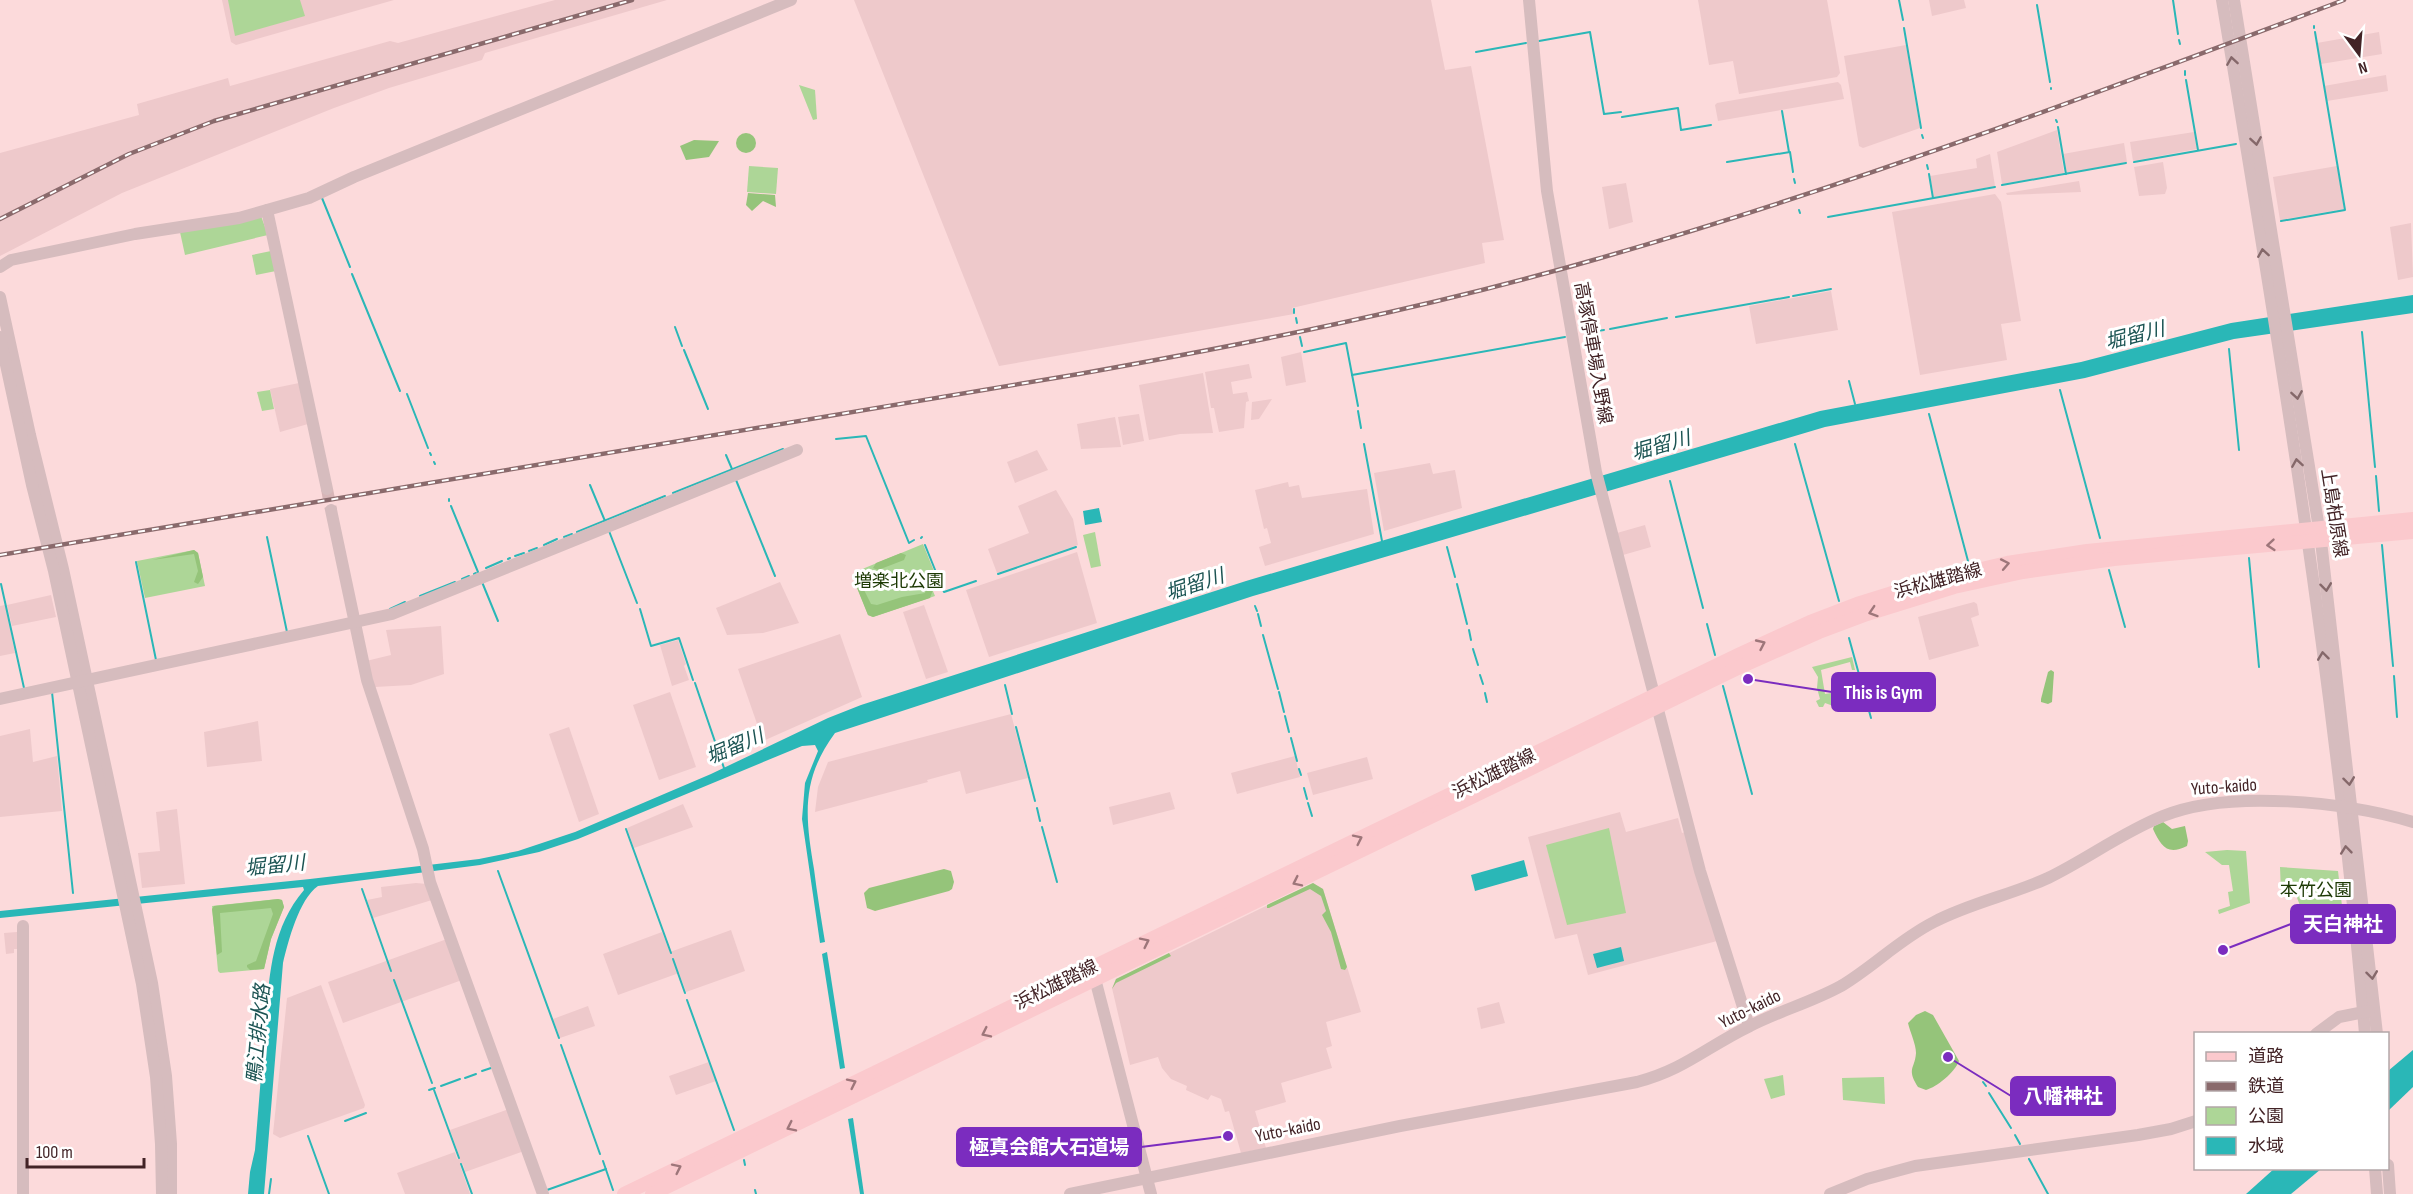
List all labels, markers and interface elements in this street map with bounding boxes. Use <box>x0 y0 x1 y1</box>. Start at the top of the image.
north arrow <box>2329 24 2389 84</box>
one-way arrow <box>2226 56 2238 65</box>
text: N <box>2356 57 2369 77</box>
one-way arrow <box>2250 136 2262 145</box>
one-way arrow <box>2258 248 2270 258</box>
street label: 高塚停車場入野線 <box>1570 280 1616 426</box>
water label: 堀留川 <box>2103 317 2169 355</box>
one-way arrow <box>2290 389 2303 399</box>
water label: 堀留川 <box>1629 426 1695 466</box>
one-way arrow <box>2291 459 2303 468</box>
street label: 上島柏原線 <box>2317 467 2351 559</box>
one-way arrow <box>2267 538 2276 551</box>
one-way arrow <box>2000 558 2010 571</box>
street label: 浜松雄踏線 <box>1892 559 1984 603</box>
water label: 堀留川 <box>1163 564 1229 606</box>
park label: 増楽北公園 <box>854 571 944 592</box>
one-way arrow <box>2320 583 2332 592</box>
one-way arrow <box>1868 604 1879 617</box>
one-way arrow <box>1754 640 1765 652</box>
one-way arrow <box>2317 652 2329 661</box>
callout: This is Gym <box>1832 673 1935 711</box>
text: This is Gym <box>1843 681 1923 705</box>
water label: 堀留川 <box>703 723 769 770</box>
street label: 浜松雄踏線 <box>1449 745 1539 803</box>
street label: Yuto-kaido <box>2190 774 2258 800</box>
one-way arrow <box>2342 776 2355 786</box>
one-way arrow <box>1352 834 1363 846</box>
one-way arrow <box>2340 845 2352 855</box>
water label: 堀留川 <box>244 851 308 881</box>
one-way arrow <box>1293 874 1304 886</box>
park label: 本竹公園 <box>2280 880 2352 901</box>
callout: 天白神社 <box>2291 905 2395 943</box>
text: 天白神社 <box>2303 913 2383 937</box>
one-way arrow <box>1138 937 1149 949</box>
street label: 浜松雄踏線 <box>1011 956 1101 1014</box>
one-way arrow <box>2365 970 2378 979</box>
water label: 鴨江排水路 <box>243 981 275 1085</box>
street label: Yuto-kaido <box>1716 985 1784 1033</box>
one-way arrow <box>981 1025 992 1037</box>
legend <box>2194 1032 2389 1170</box>
text: 道路 <box>2248 1046 2284 1067</box>
text: 鉄道 <box>2248 1076 2284 1097</box>
callout: 八幡神社 <box>2011 1077 2115 1115</box>
one-way arrow <box>846 1079 857 1091</box>
text: 八幡神社 <box>2023 1085 2103 1109</box>
text: 公園 <box>2248 1106 2284 1127</box>
street label: Yuto-kaido <box>1254 1113 1322 1147</box>
one-way arrow <box>787 1119 798 1131</box>
callout: 極真会館大石道場 <box>957 1128 1141 1166</box>
scale bar <box>27 1131 144 1169</box>
text: 極真会館大石道場 <box>969 1136 1129 1160</box>
text: 水域 <box>2248 1136 2284 1157</box>
text: 100 m <box>36 1142 73 1163</box>
one-way arrow <box>671 1164 682 1176</box>

